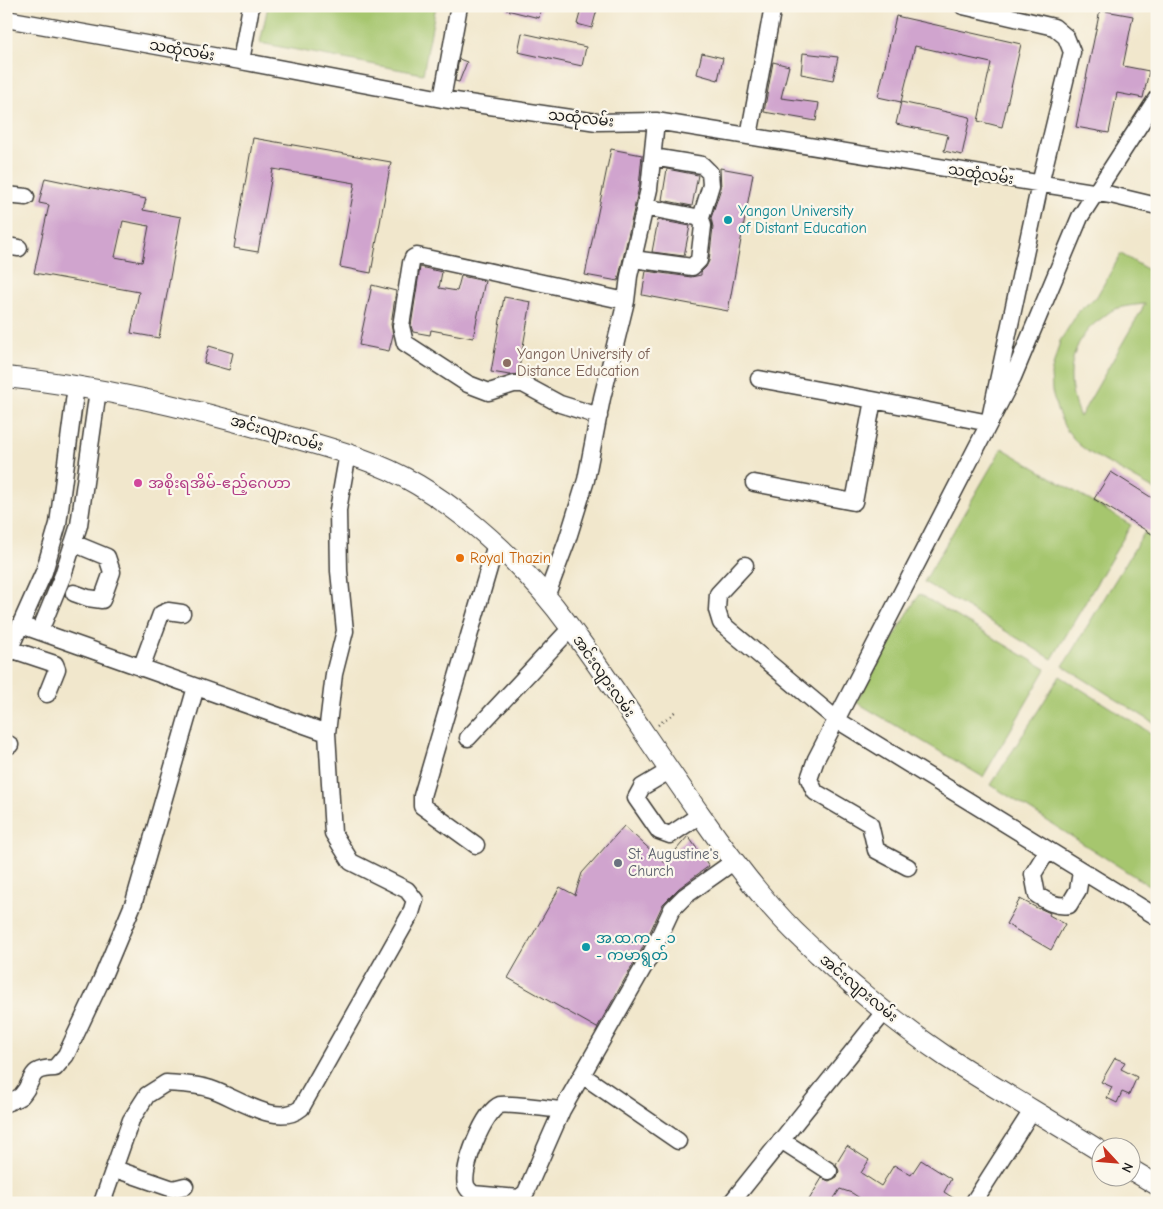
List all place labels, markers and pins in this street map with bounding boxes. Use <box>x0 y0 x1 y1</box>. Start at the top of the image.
place label: Yangon University of Distant Education <box>738 202 867 237</box>
marker: Yangon University of Distant Education <box>722 214 734 226</box>
place label: Yangon University of Distance Education <box>517 345 650 380</box>
marker: Yangon University of Distance Education <box>501 357 513 369</box>
place label: အစိုးရအိမ်-ဧည့်ဂေဟာ <box>148 473 291 495</box>
marker: အစိုးရအိမ်-ဧည့်ဂေဟာ <box>132 477 144 489</box>
place label: Royal Thazin <box>470 549 551 567</box>
marker: Royal Thazin <box>454 552 466 564</box>
place label: St. Augustine's Church <box>628 845 719 880</box>
marker: St. Augustine's Church <box>612 857 624 869</box>
place label: အ.ထ.က - ၁ - ကမာရွတ် <box>596 929 676 967</box>
marker: အ.ထ.က - ၁ - ကမာရွတ် <box>580 941 592 953</box>

